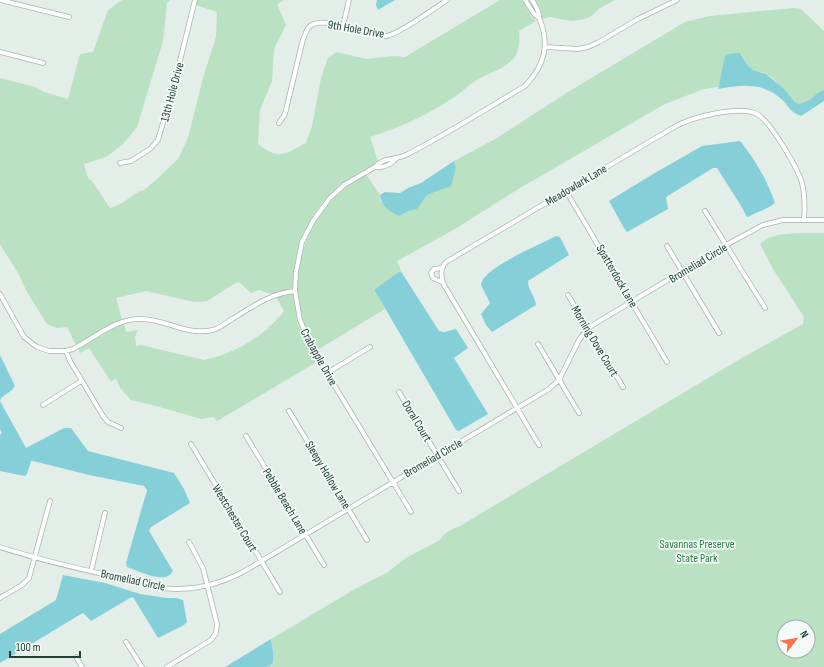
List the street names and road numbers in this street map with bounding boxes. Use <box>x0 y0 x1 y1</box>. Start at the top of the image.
street label: 9th Hole Drive <box>326 17 385 42</box>
street label: 13th Hole Drive <box>157 61 188 124</box>
street label: Meadowlark Lane <box>543 161 610 210</box>
street label: Bromeliad Circle <box>666 240 730 287</box>
street label: Spatterdock Lane <box>592 242 641 311</box>
street label: Morning Dove Court <box>568 303 622 380</box>
street label: Crabapple Drive <box>297 326 340 389</box>
street label: Doral Court <box>398 398 435 445</box>
street label: Bromeliad Circle <box>401 435 466 481</box>
street label: Sleepy Hollow Lane <box>301 439 354 512</box>
street label: Pebble Beach Lane <box>259 465 310 537</box>
street label: Westchester Court <box>209 482 261 555</box>
street label: Bromeliad Circle <box>99 566 167 595</box>

